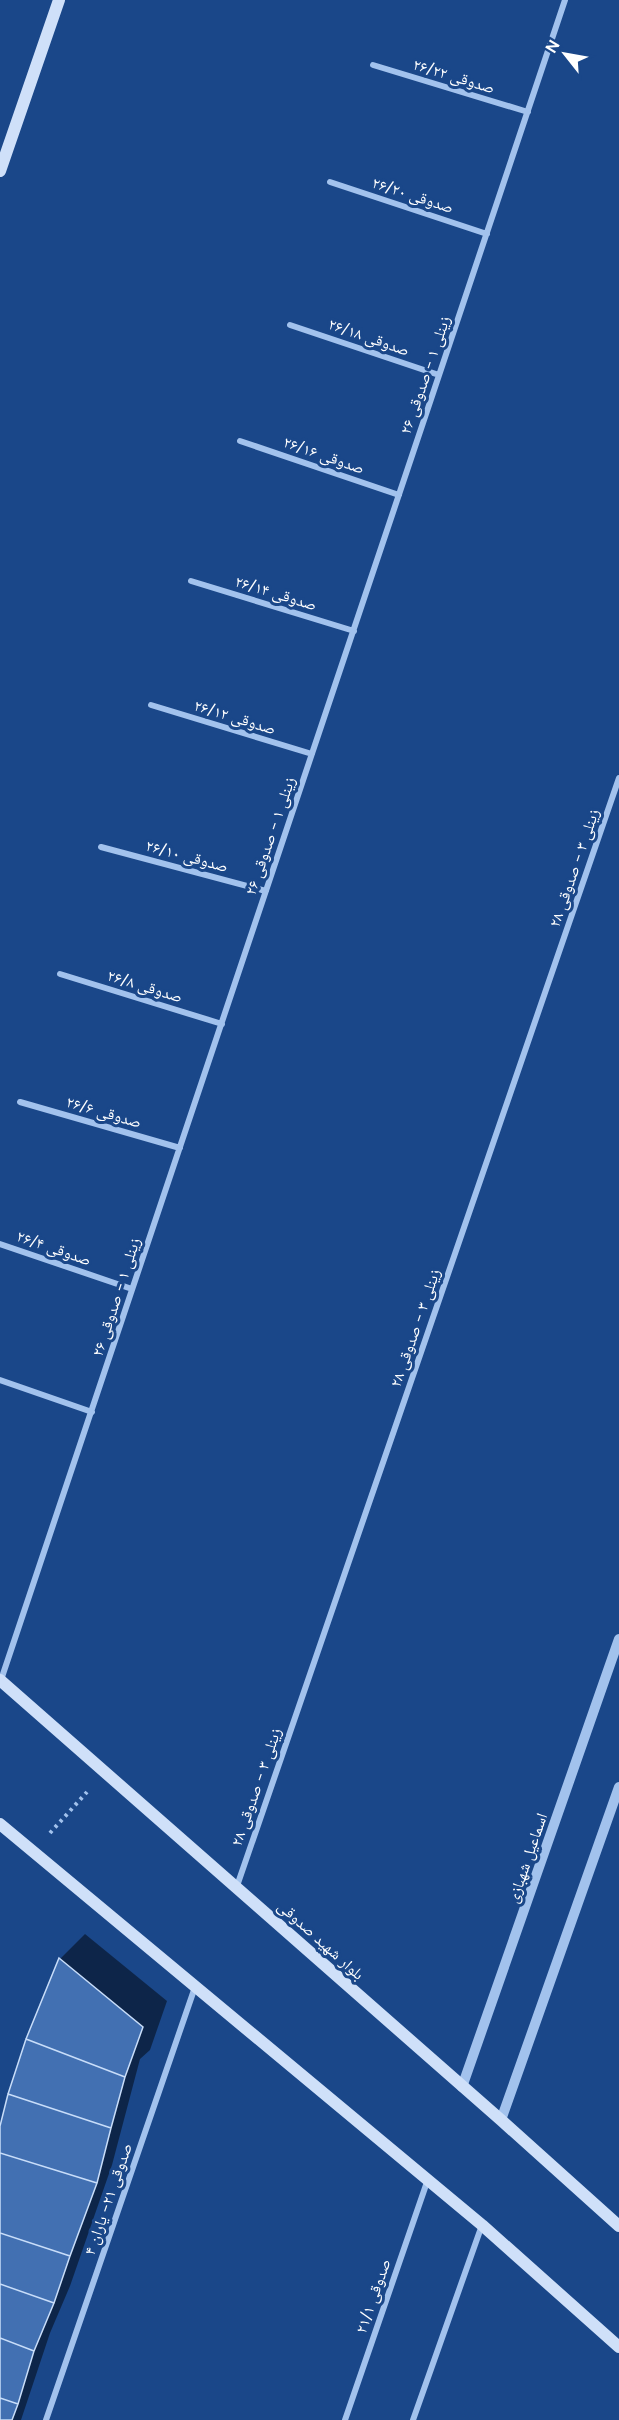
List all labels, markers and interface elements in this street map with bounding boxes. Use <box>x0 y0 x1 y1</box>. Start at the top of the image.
north arrow <box>535 24 595 84</box>
text: N <box>541 36 565 57</box>
street label: صدوقی ۲۶/۲۲ <box>410 54 498 98</box>
street label: صدوقی ۲۶/۲۰ <box>370 172 456 218</box>
street label: صدوقی ۲۶/۱۸ <box>326 313 412 361</box>
street label: زینلی ۱ - صدوقی ۲۶ <box>395 313 455 437</box>
street label: صدوقی ۲۶/۱۶ <box>281 431 367 479</box>
street label: صدوقی ۲۶/۱۴ <box>232 571 320 615</box>
street label: صدوقی ۲۶/۱۲ <box>191 695 279 739</box>
street label: زینلی ۱ - صدوقی ۲۶ <box>240 774 300 898</box>
street label: زینلی ۳ - صدوقی ۲۸ <box>544 806 604 930</box>
street label: صدوقی ۲۶/۱۰ <box>143 835 231 877</box>
street label: صدوقی ۲۶/۸ <box>105 965 185 1007</box>
street label: صدوقی ۲۶/۶ <box>64 1091 144 1133</box>
street label: صدوقی ۲۶/۴ <box>14 1225 94 1271</box>
street label: زینلی ۱ - صدوقی ۲۶ <box>87 1235 145 1359</box>
street label: زینلی ۳ - صدوقی ۲۸ <box>385 1266 445 1390</box>
street label: زینلی ۳ - صدوقی ۲۸ <box>226 1725 286 1849</box>
street label: اسماعیل شهبازی <box>502 1810 552 1906</box>
street label: بلوار شهید صدوقی <box>273 1896 369 1984</box>
street label: صدوقی ۲۱- یاران ۴ <box>79 2140 137 2258</box>
street label: صدوقی ۲۱/۱ <box>350 2256 396 2336</box>

